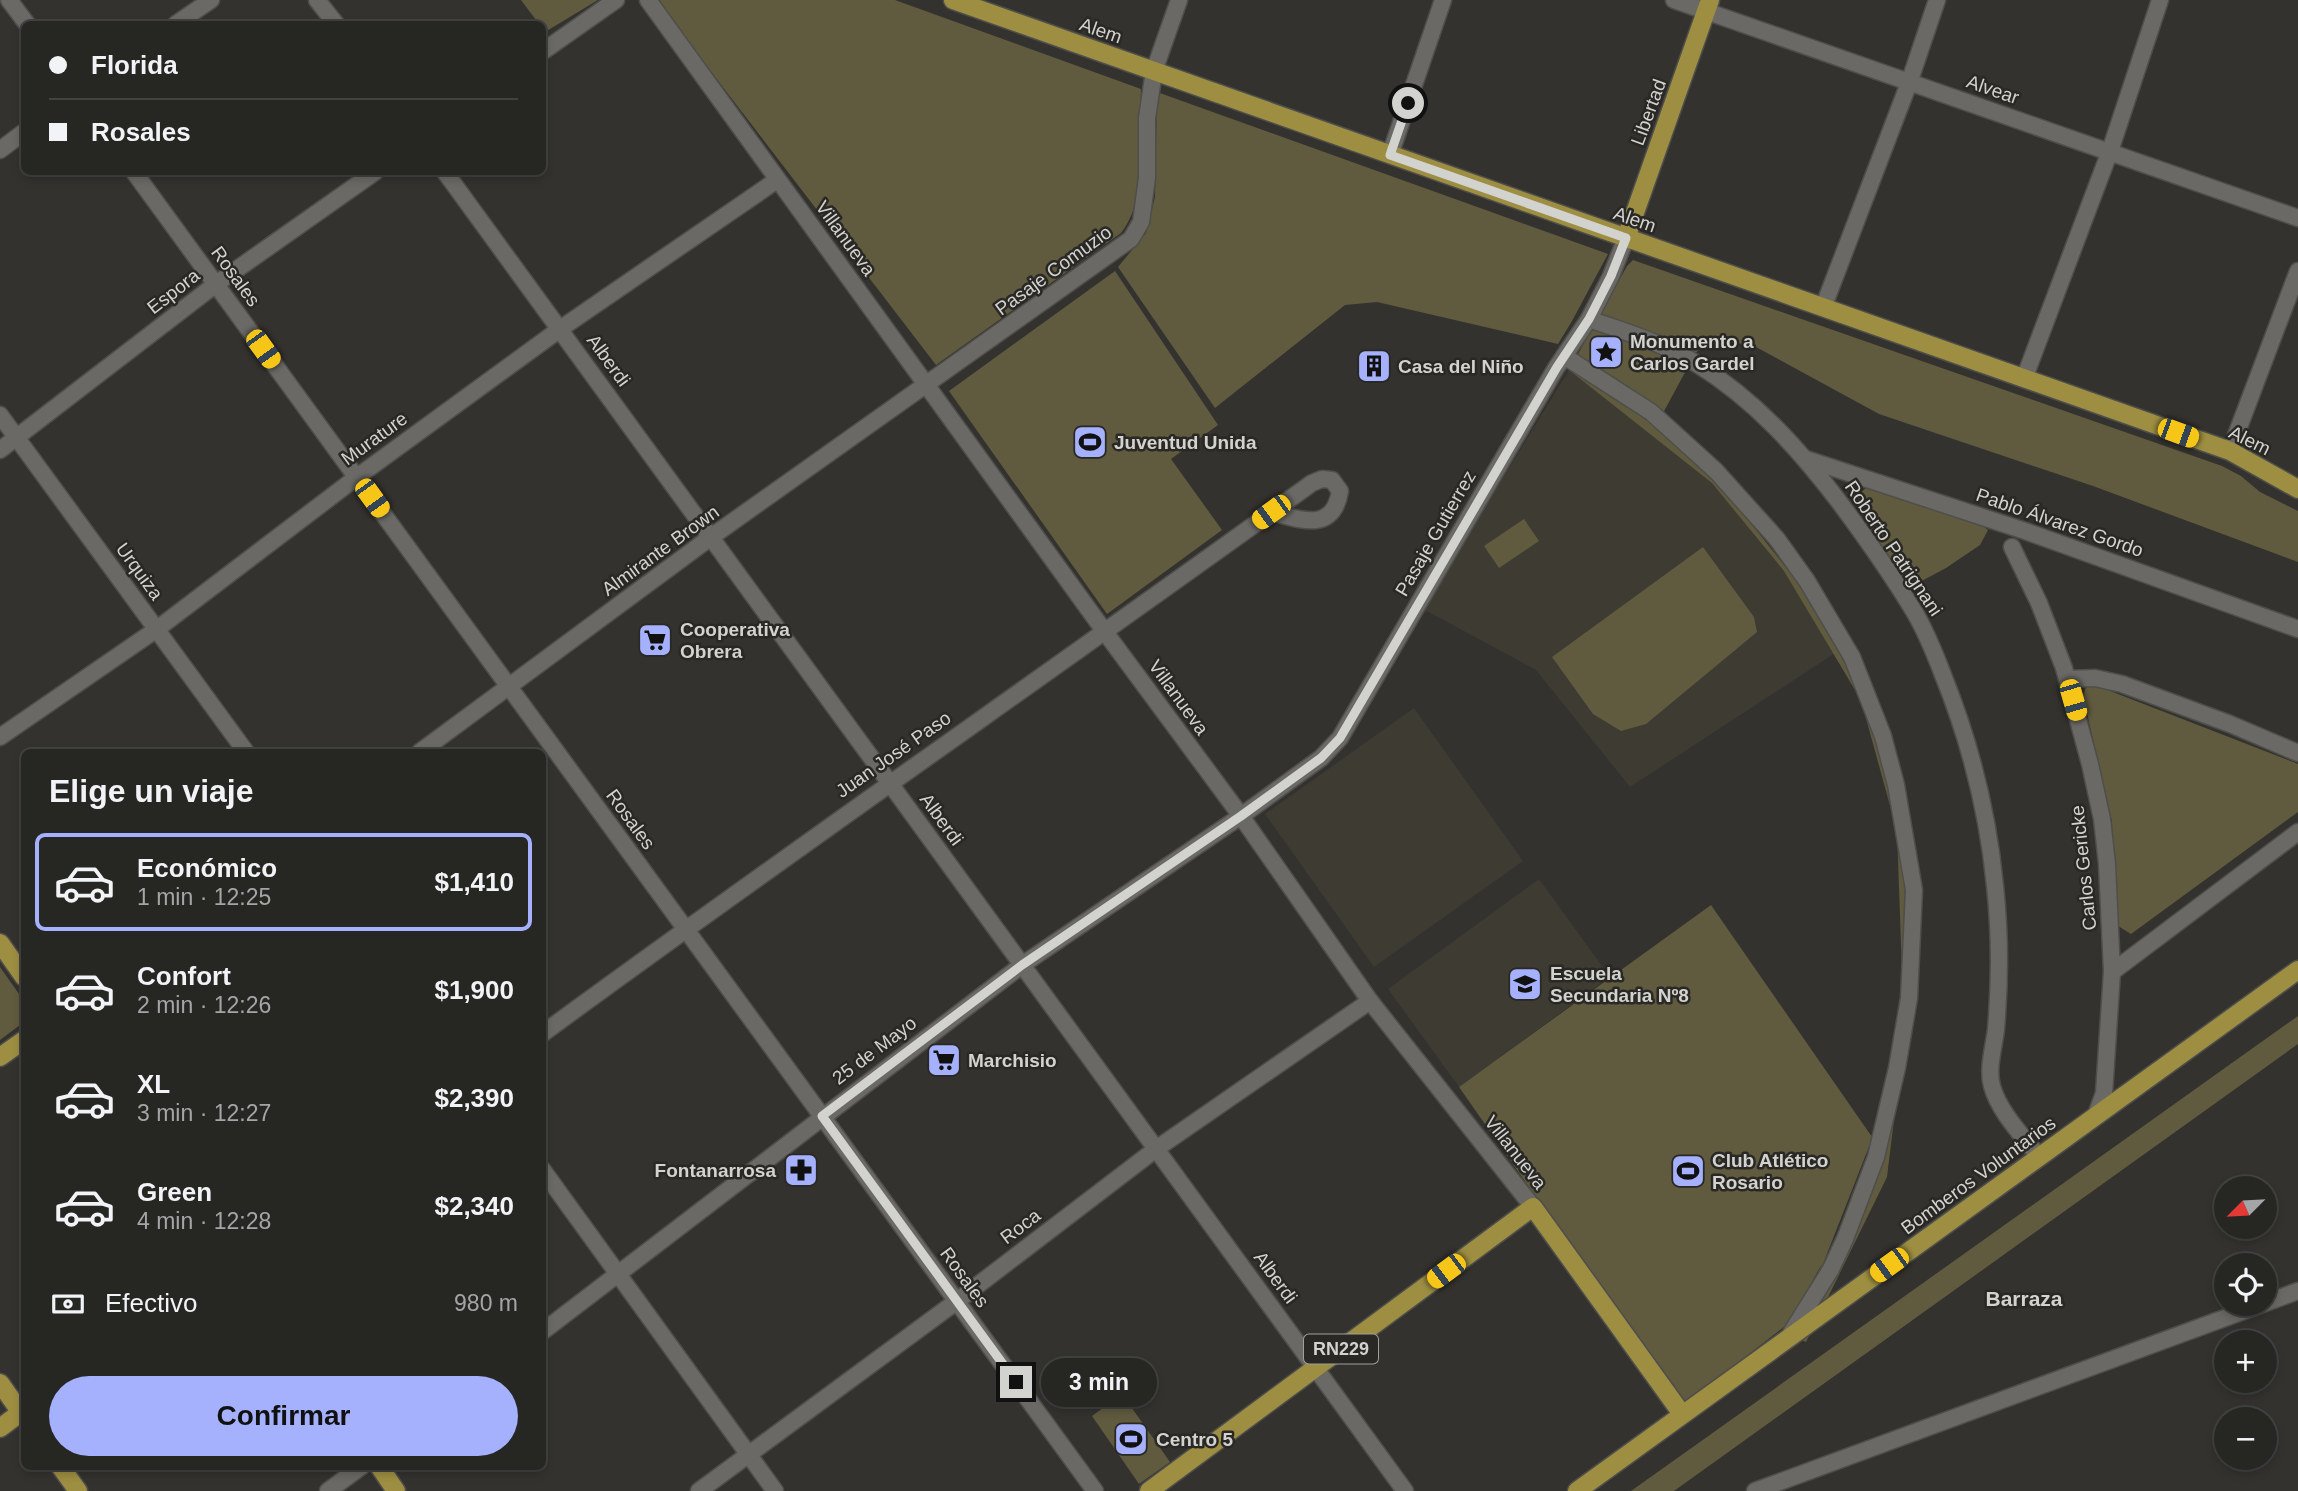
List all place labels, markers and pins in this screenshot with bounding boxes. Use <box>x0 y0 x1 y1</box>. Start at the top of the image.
place label: Monumento a Carlos Gardel <box>1630 331 1755 374</box>
place icon: Monumento a Carlos Gardel <box>1587 333 1625 371</box>
building icon: Casa del Niño <box>1355 347 1393 385</box>
place label: Casa del Niño <box>1398 356 1524 377</box>
sports icon: Juventud Unida <box>1071 423 1109 461</box>
place label: Juventud Unida <box>1114 432 1257 453</box>
place label: Cooperativa Obrera <box>680 619 790 662</box>
supermarket icon: Cooperativa Obrera <box>636 621 674 659</box>
place label: Escuela Secundaria Nº8 <box>1550 963 1689 1006</box>
school or university icon: Escuela Secundaria Nº8 <box>1506 965 1544 1003</box>
supermarket icon: Marchisio <box>925 1041 963 1079</box>
place label: Marchisio <box>968 1050 1057 1071</box>
place label: Club Atlético Rosario <box>1712 1150 1828 1193</box>
pharmacy icon: Fontanarrosa <box>782 1151 820 1189</box>
sports icon: Club Atlético Rosario <box>1669 1152 1707 1190</box>
place label: Fontanarrosa <box>655 1160 776 1181</box>
sports icon: Centro 5 <box>1112 1420 1150 1458</box>
place label: Centro 5 <box>1156 1429 1234 1450</box>

